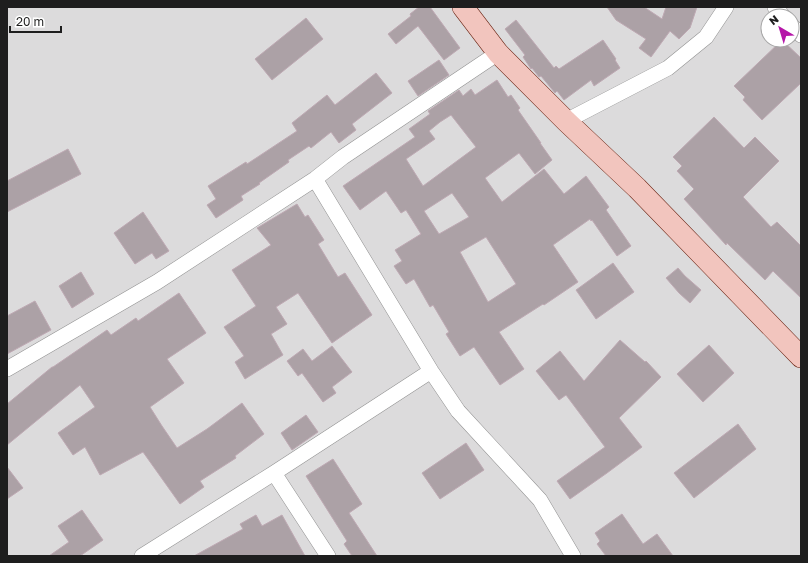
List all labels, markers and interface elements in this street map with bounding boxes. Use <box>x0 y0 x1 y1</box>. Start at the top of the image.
scale bar <box>10 8 61 34</box>
north arrow <box>760 8 800 48</box>
text: N <box>766 12 781 27</box>
text: 20 m <box>16 14 44 29</box>

